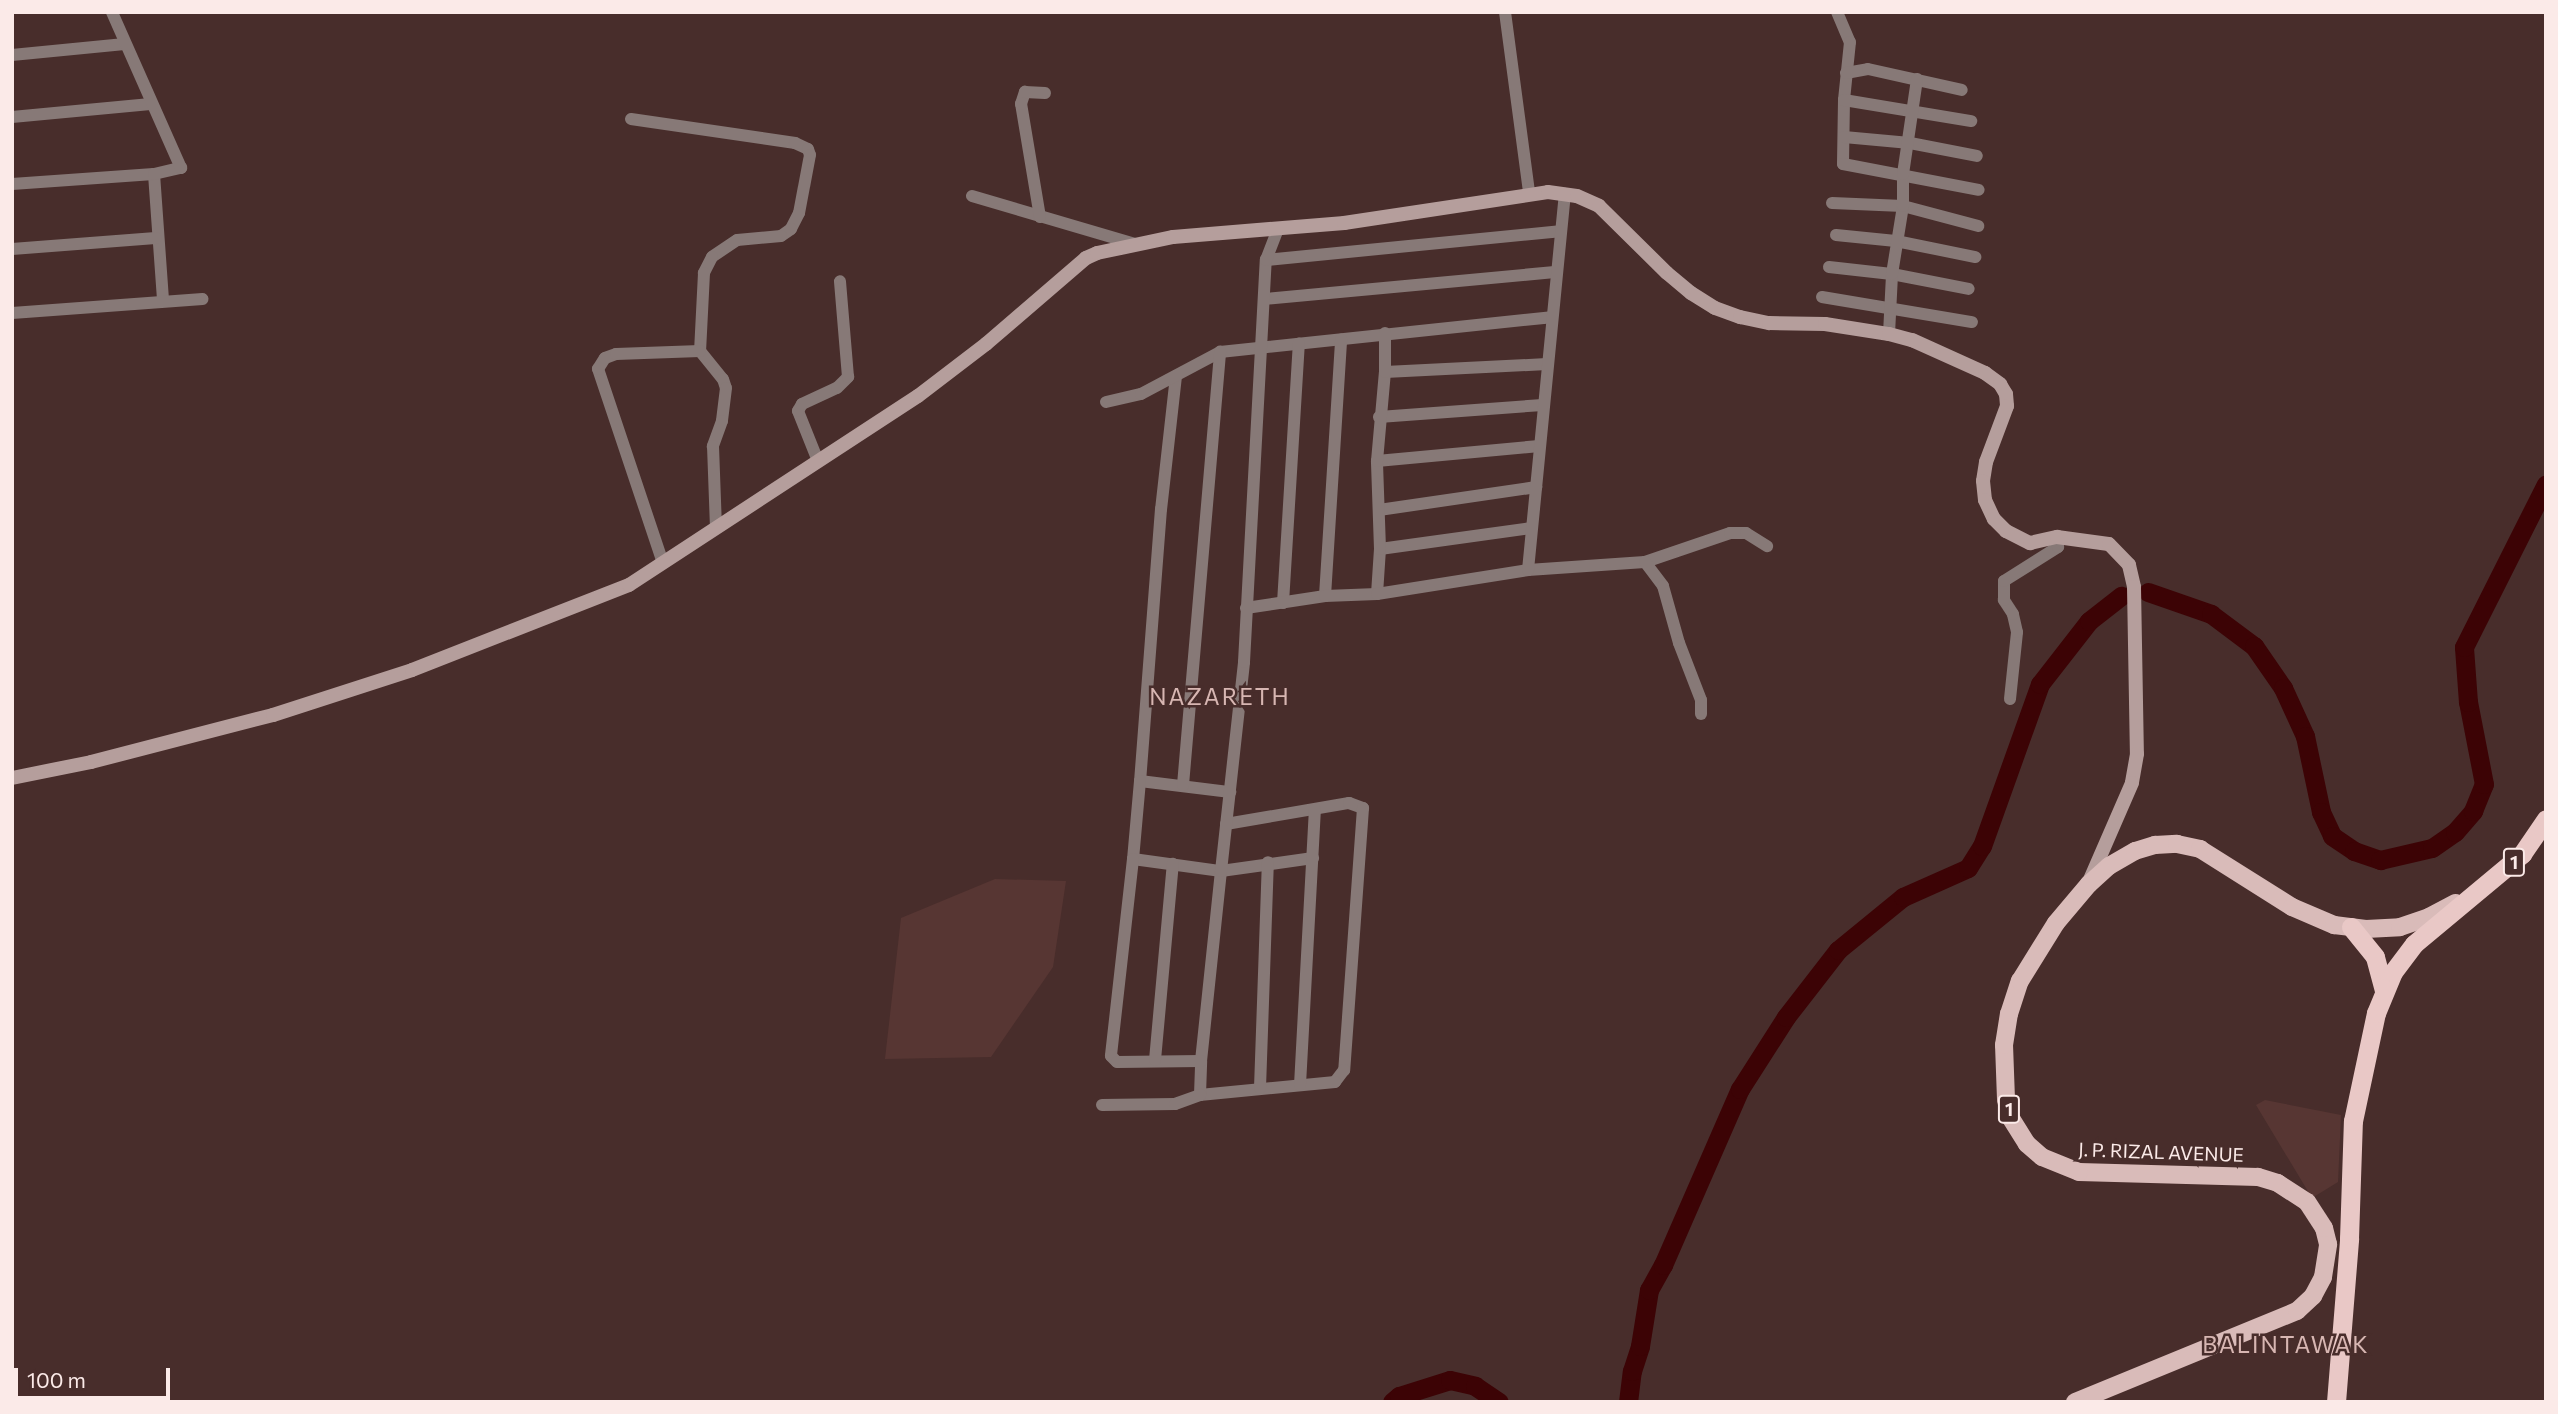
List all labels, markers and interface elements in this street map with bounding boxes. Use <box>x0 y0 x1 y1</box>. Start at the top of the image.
district label: NAZARETH <box>1150 682 1290 710</box>
road number: 1 <box>2502 848 2526 876</box>
road number: 1 <box>1997 1094 2021 1124</box>
street label: J. P. RIZAL AVENUE <box>2078 1138 2244 1166</box>
district label: BALINTAWAK <box>2203 1330 2369 1358</box>
scale bar <box>18 1354 173 1398</box>
text: 100 m <box>27 1367 86 1392</box>

